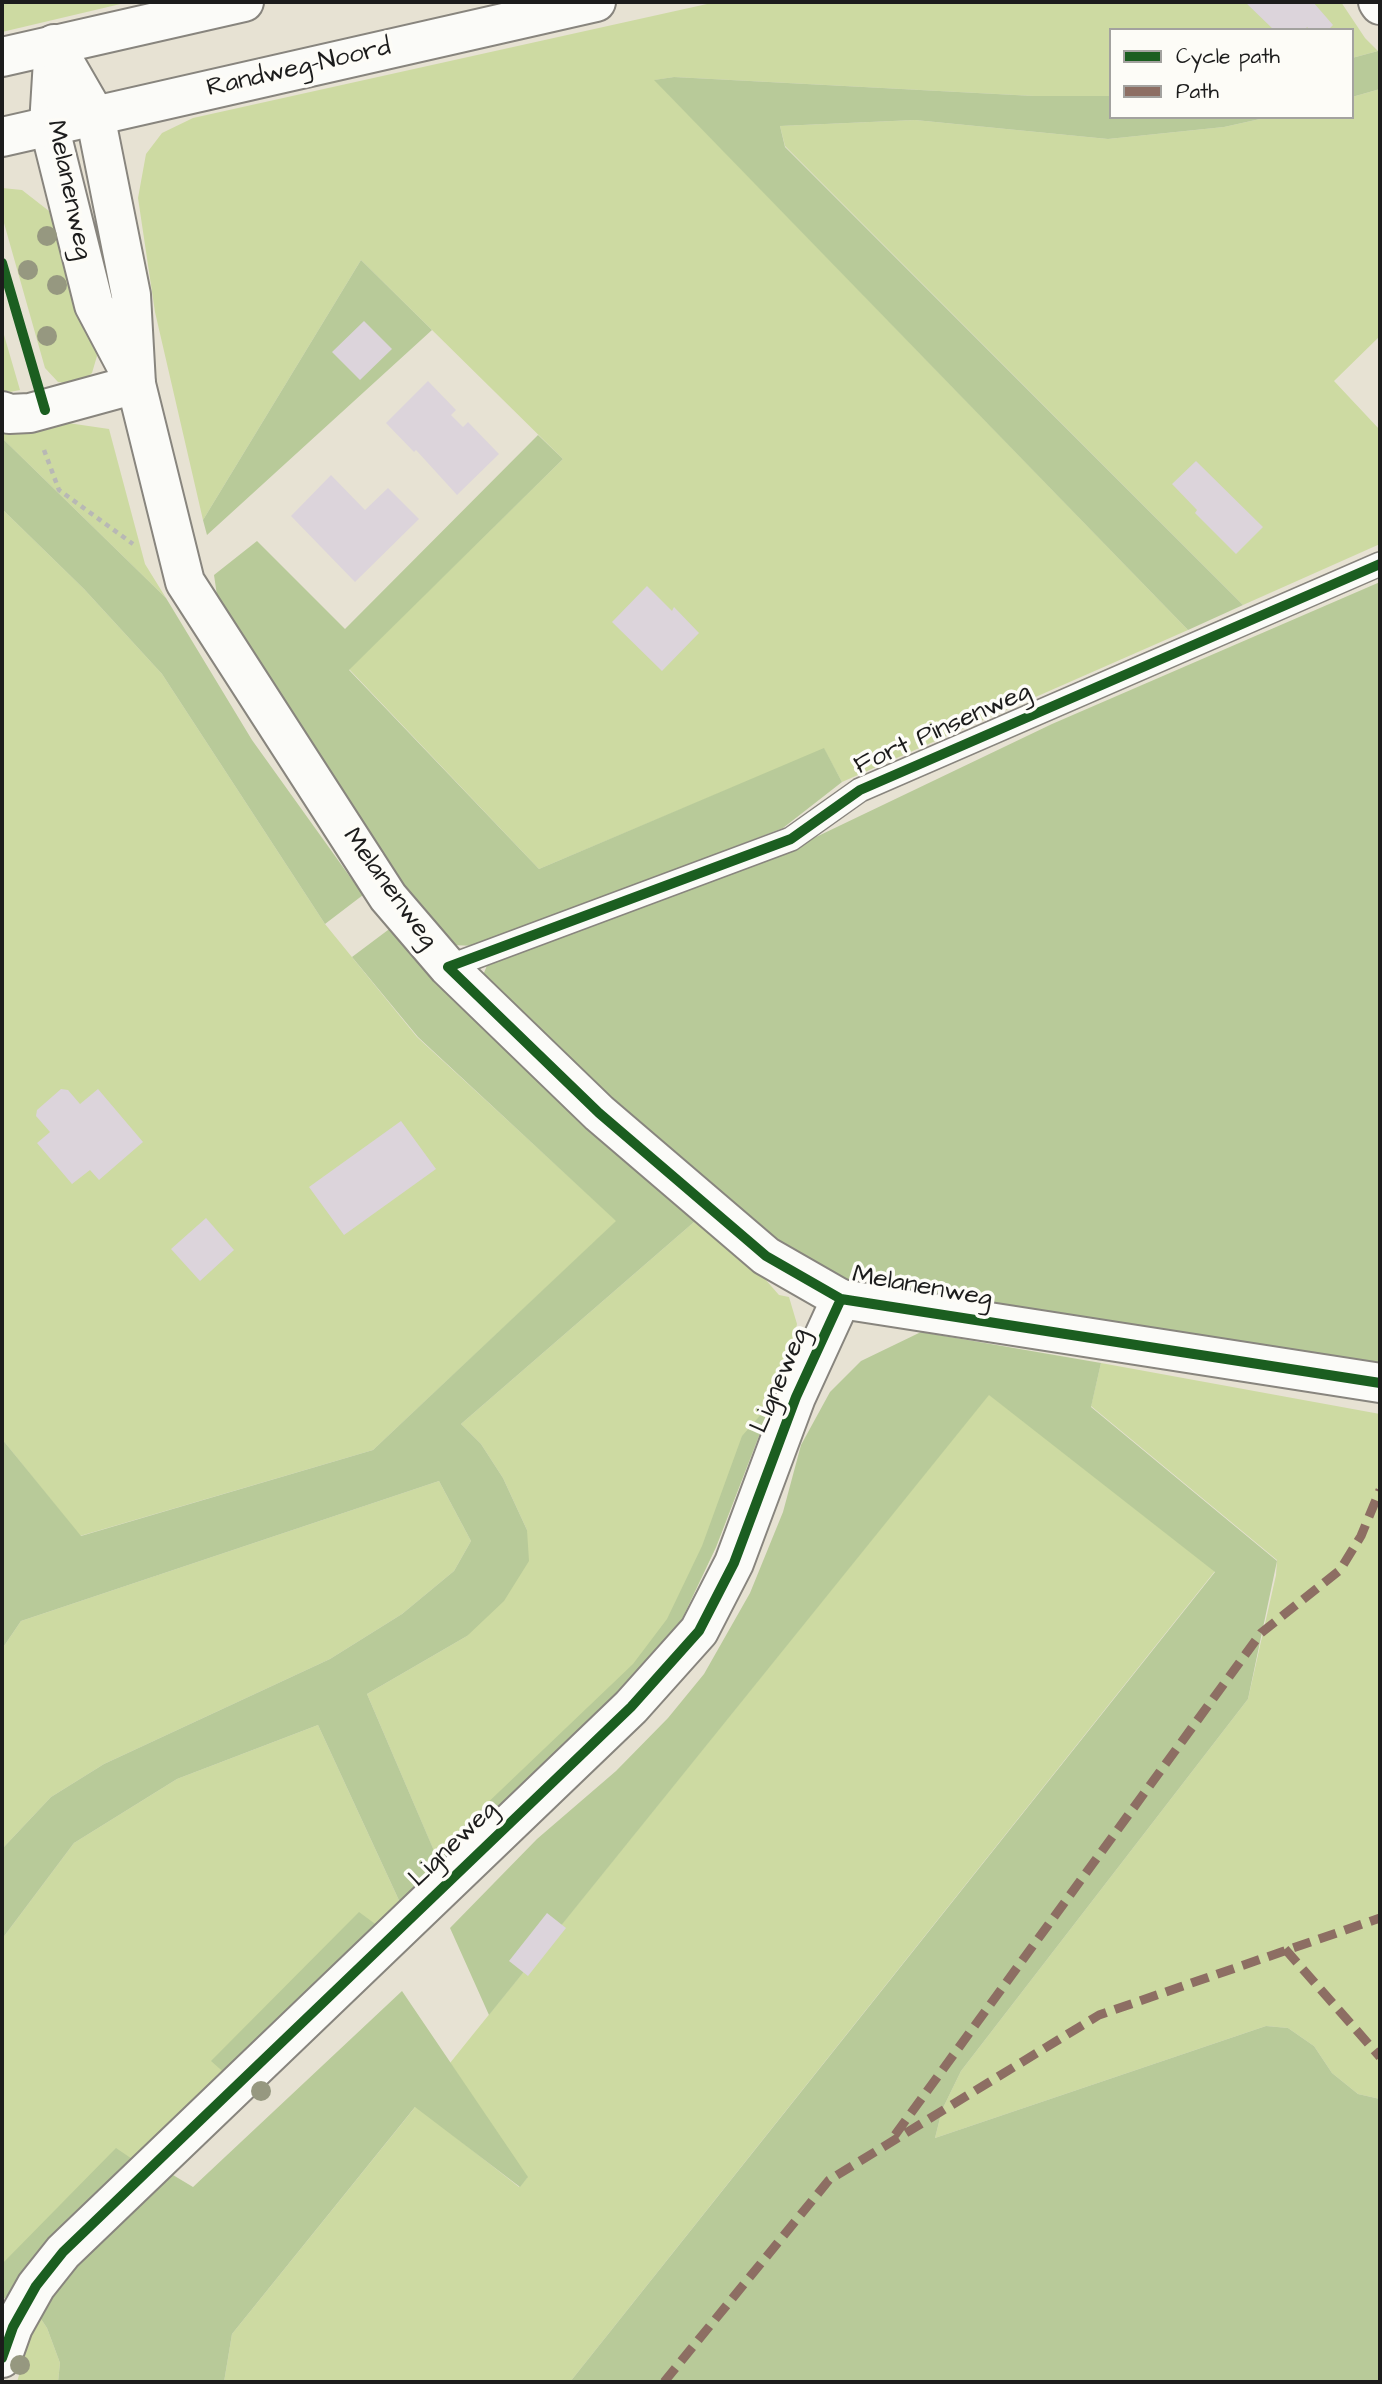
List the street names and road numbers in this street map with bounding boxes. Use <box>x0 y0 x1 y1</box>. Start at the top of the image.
street label: Randweg-Noord <box>204 33 394 105</box>
street label: Melanenweg <box>38 118 98 262</box>
street label: Fort Pinsenweg <box>850 677 1036 783</box>
street label: Melanenweg <box>335 823 443 955</box>
street label: Melanenweg <box>850 1260 994 1316</box>
street label: Ligneweg <box>745 1324 817 1438</box>
street label: Ligneweg <box>403 1795 505 1895</box>

